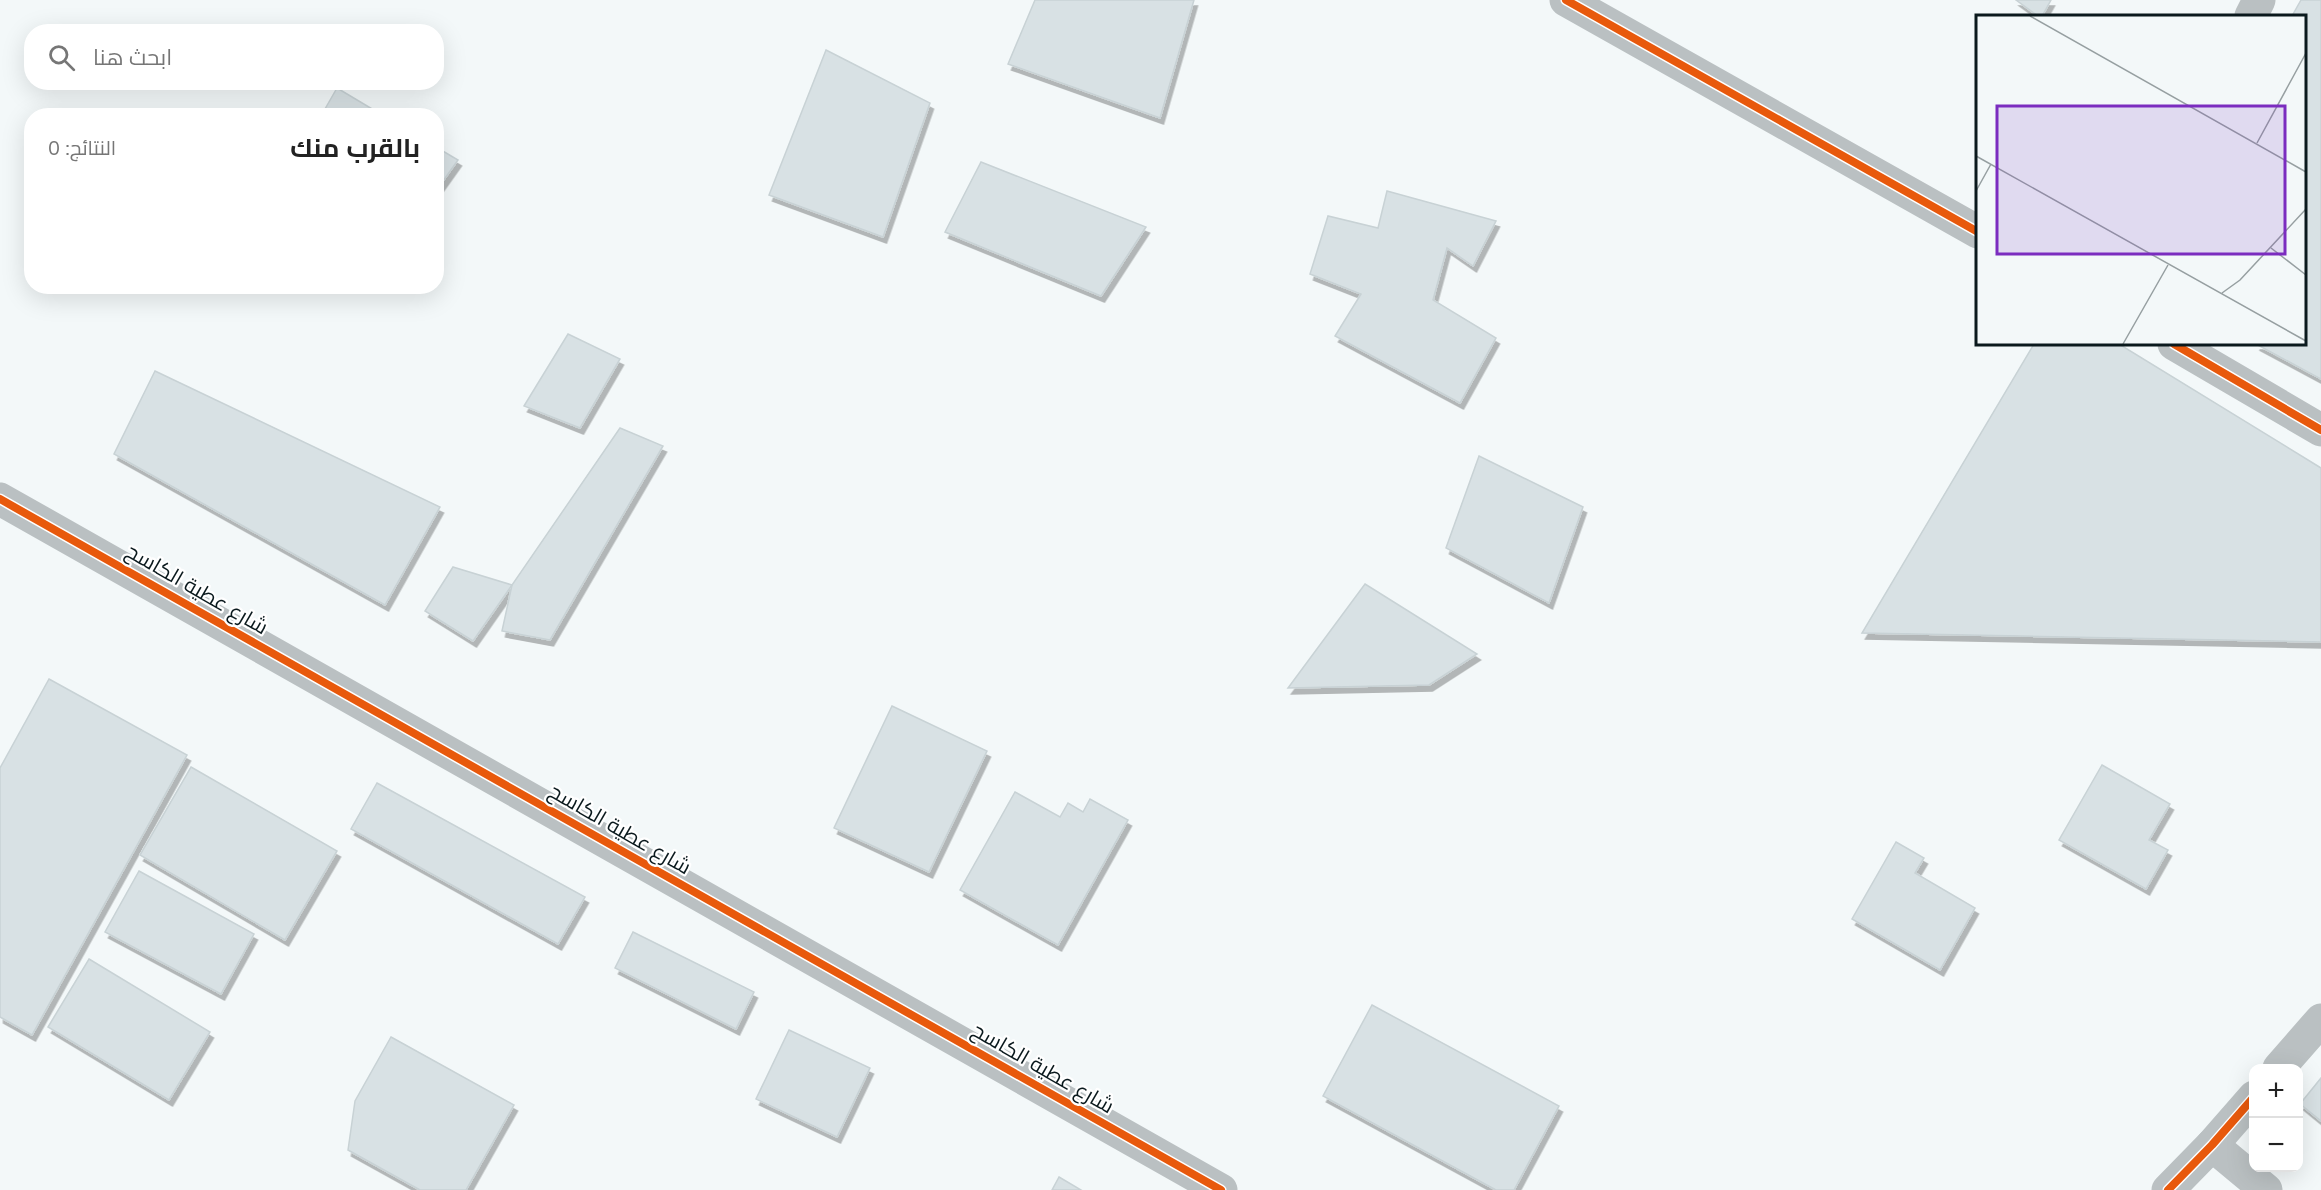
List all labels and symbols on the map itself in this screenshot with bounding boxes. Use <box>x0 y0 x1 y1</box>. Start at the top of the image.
inset map <box>1976 15 2306 345</box>
street label: شارع عطية الكاسح <box>121 537 273 641</box>
street label: شارع عطية الكاسح <box>544 777 696 881</box>
street label: شارع عطية الكاسح <box>967 1016 1119 1120</box>

